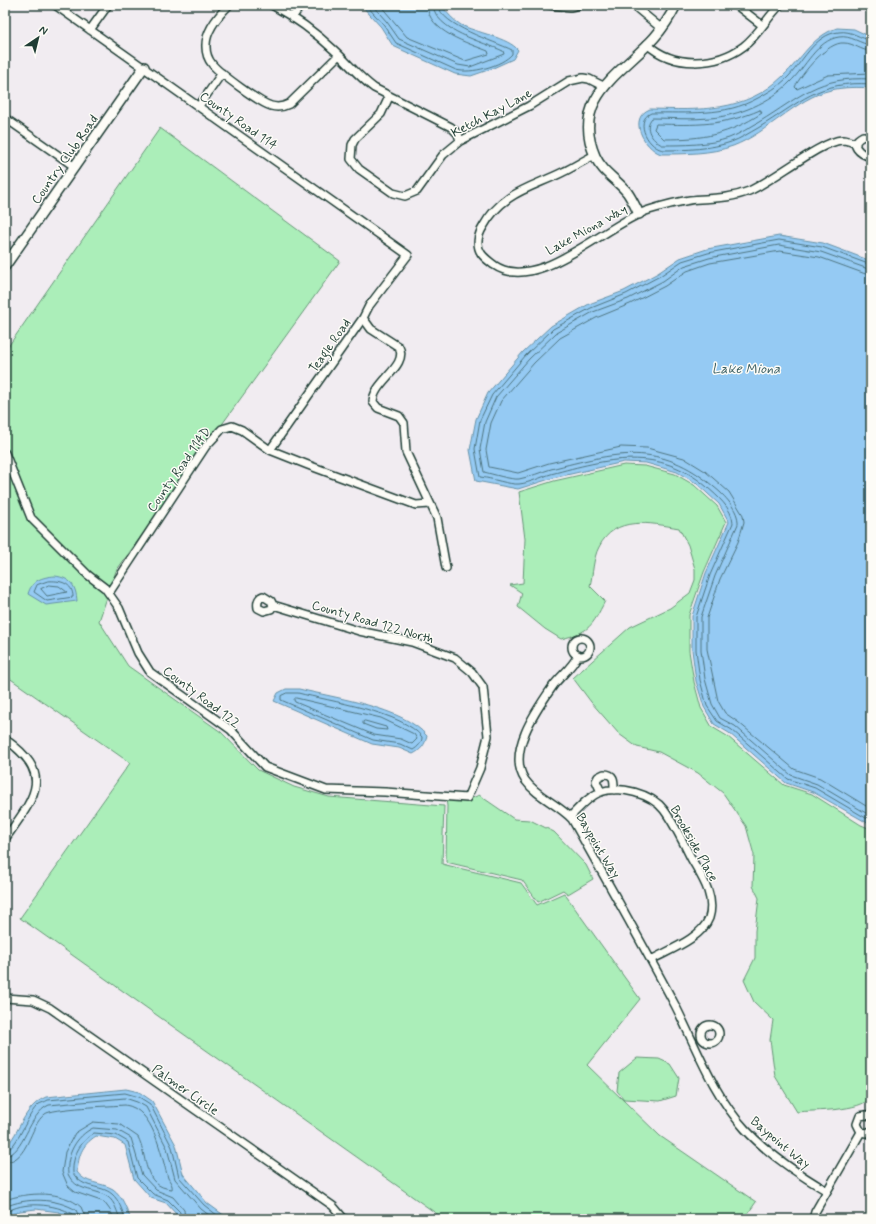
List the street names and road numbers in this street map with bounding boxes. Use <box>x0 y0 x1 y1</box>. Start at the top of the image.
street label: Ketch Kay Lane <box>448 85 535 142</box>
street label: County Road 114 <box>196 88 281 155</box>
street label: Country Club Road <box>28 112 102 208</box>
street label: Lake Miona Way <box>543 201 630 260</box>
street label: Teagle Road <box>305 315 357 377</box>
street label: County Road 114D <box>144 424 215 516</box>
street label: County Road 122 North <box>310 597 436 648</box>
street label: County Road 122 <box>159 663 243 732</box>
street label: Brookside Place <box>666 803 722 885</box>
street label: Baypoint Way <box>572 810 624 881</box>
street label: Palmer Circle <box>148 1061 222 1119</box>
street label: Baypoint Way <box>747 1113 813 1173</box>

